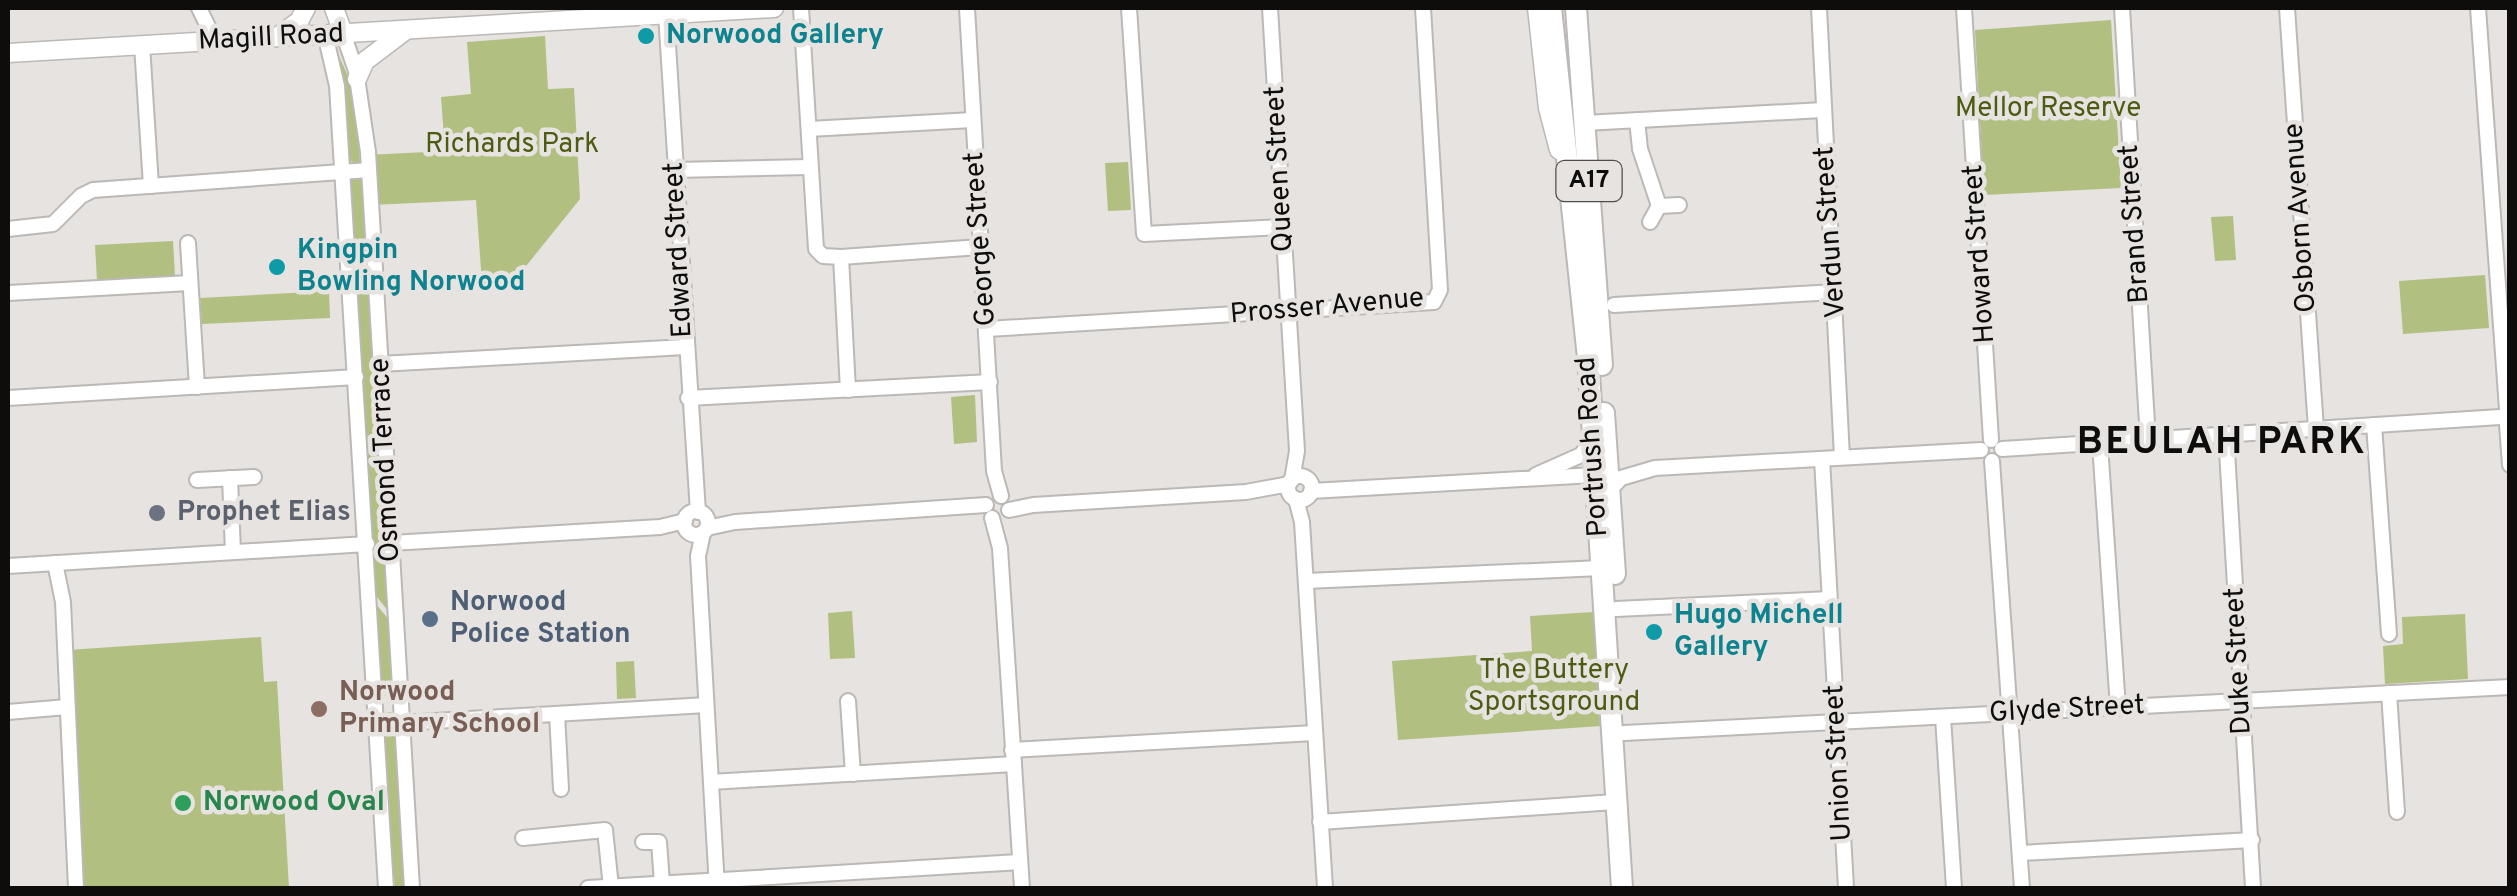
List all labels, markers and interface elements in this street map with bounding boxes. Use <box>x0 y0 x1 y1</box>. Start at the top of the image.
street label: Magill Road <box>197 16 345 60</box>
place label: Norwood Gallery <box>666 18 884 54</box>
marker: Norwood Gallery <box>635 25 657 47</box>
street label: Queen Street <box>1258 85 1302 253</box>
park label: Mellor Reserve <box>1955 91 2141 127</box>
street label: Osborn Avenue <box>2276 122 2326 314</box>
park label: Richards Park <box>425 127 599 163</box>
street label: Brand Street <box>2111 143 2159 305</box>
street label: Verdun Street <box>1807 145 1855 319</box>
street label: George Street <box>957 151 1005 327</box>
street label: Edward Street <box>656 161 702 339</box>
road number: A17 <box>1556 161 1622 201</box>
street label: Howard Street <box>1956 163 2004 345</box>
place label: Kingpin Bowling Norwood <box>297 233 525 301</box>
marker: Kingpin Bowling Norwood <box>266 256 288 278</box>
street label: Prosser Avenue <box>1229 281 1425 333</box>
street label: Portrush Road <box>1569 356 1617 538</box>
street label: Osmond Terrace <box>363 357 409 563</box>
district label: BEULAH PARK <box>2077 419 2367 468</box>
place label: Prophet Elias <box>177 495 351 531</box>
marker: Prophet Elias <box>146 502 168 524</box>
place label: Norwood Police Station <box>450 585 631 653</box>
street label: Duke Street <box>2217 586 2261 736</box>
place label: Hugo Michell Gallery <box>1674 598 1844 666</box>
marker: Norwood Police Station <box>419 608 441 630</box>
marker: Hugo Michell Gallery <box>1643 621 1665 643</box>
park label: The Buttery Sportsground <box>1468 653 1640 721</box>
place label: Norwood Primary School <box>339 675 540 743</box>
street label: Union Street <box>1817 684 1861 842</box>
street label: Glyde Street <box>1988 688 2146 732</box>
marker: Norwood Primary School <box>308 698 330 720</box>
place label: Norwood Oval <box>203 785 385 821</box>
marker: Norwood Oval <box>172 792 194 814</box>

